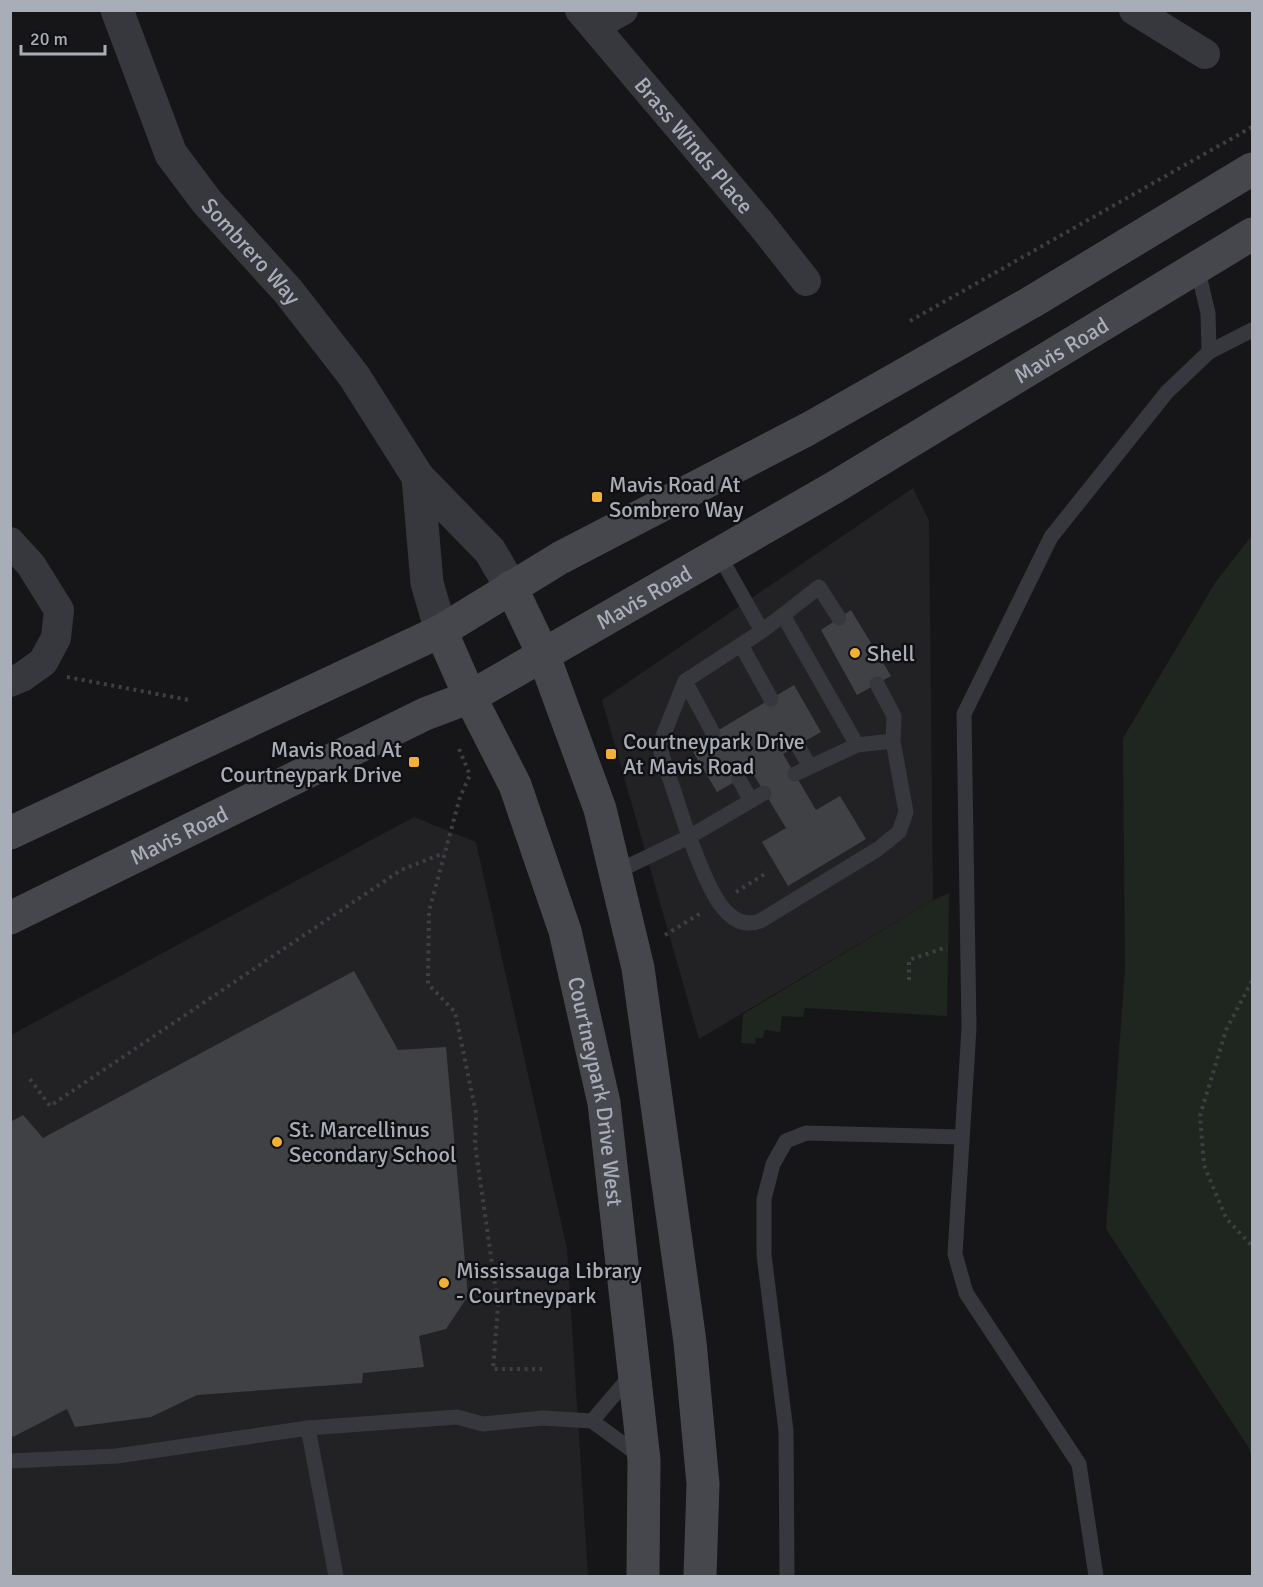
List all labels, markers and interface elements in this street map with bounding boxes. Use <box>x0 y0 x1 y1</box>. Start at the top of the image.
scale bar <box>21 18 105 56</box>
text: 20 m <box>30 28 68 50</box>
street label: Brass Winds Place <box>629 72 759 219</box>
street label: Sombrero Way <box>196 192 307 311</box>
street label: Mavis Road <box>1009 311 1114 389</box>
place label: Mavis Road At Sombrero Way <box>609 471 744 523</box>
marker: Mavis Road At Sombrero Way <box>590 490 604 504</box>
street label: Mavis Road <box>591 559 697 636</box>
place label: Shell <box>867 640 915 667</box>
marker: Shell <box>848 646 862 660</box>
place label: Courtneypark Drive At Mavis Road <box>623 728 805 780</box>
place label: Mavis Road At Courtneypark Drive <box>220 736 402 788</box>
marker: Courtneypark Drive At Mavis Road <box>604 747 618 761</box>
marker: Mavis Road At Courtneypark Drive <box>407 755 421 769</box>
street label: Mavis Road <box>125 800 232 871</box>
street label: Courtneypark Drive West <box>562 974 629 1208</box>
place label: St. Marcellinus Secondary School <box>289 1116 456 1168</box>
marker: St. Marcellinus Secondary School <box>270 1135 284 1149</box>
place label: Mississauga Library - Courtneypark <box>456 1257 642 1309</box>
marker: Mississauga Library - Courtneypark <box>437 1276 451 1290</box>

